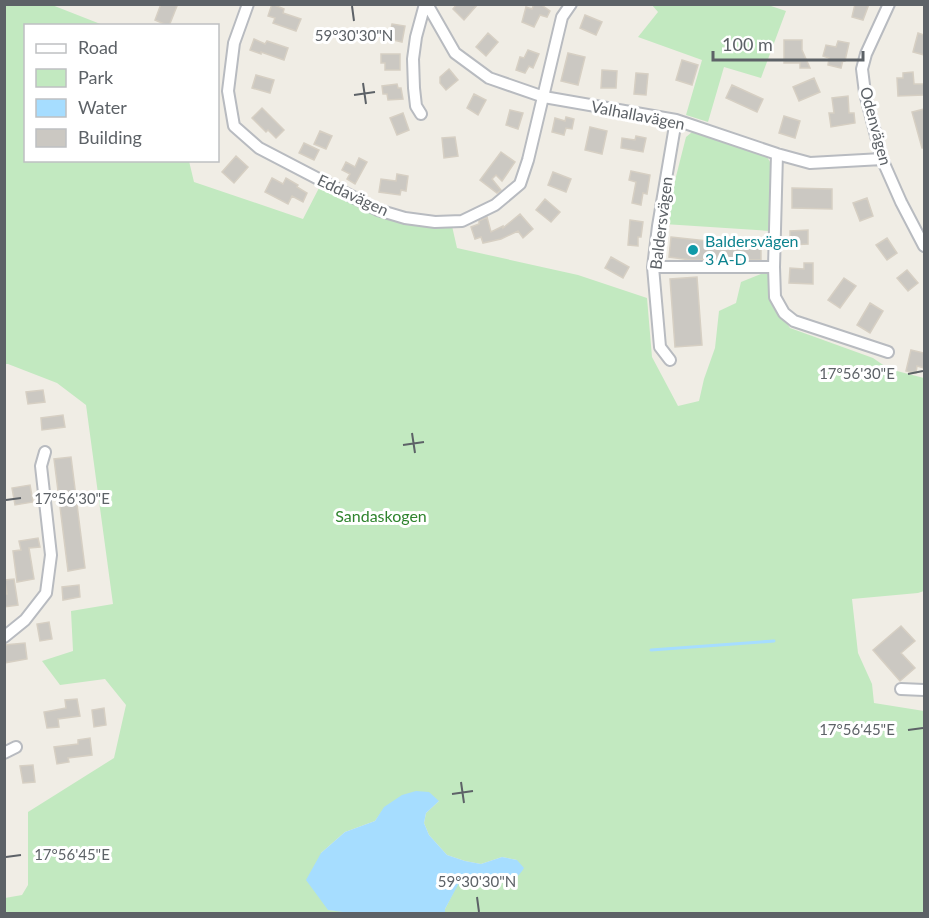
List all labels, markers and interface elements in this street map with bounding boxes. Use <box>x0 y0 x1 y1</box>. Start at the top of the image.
legend <box>24 24 219 162</box>
scale bar <box>713 24 863 62</box>
text: 59°30'30"N <box>315 26 393 44</box>
text: 100 m <box>722 33 773 55</box>
text: Road <box>78 36 118 58</box>
text: Park <box>78 66 114 88</box>
street label: Odenvägen <box>857 85 896 167</box>
text: Water <box>78 96 127 118</box>
street label: Valhallavägen <box>590 96 687 133</box>
text: Building <box>78 126 142 148</box>
street label: Eddavägen <box>315 170 392 219</box>
street label: Baldersvägen <box>645 175 676 271</box>
place label: Baldersvägen 3 A-D <box>705 231 799 268</box>
marker: Baldersvägen 3 A-D <box>686 243 700 257</box>
text: 17°56'30"E <box>819 364 895 382</box>
text: 17°56'30"E <box>34 489 110 507</box>
park label: Sandaskogen <box>335 506 427 525</box>
text: 17°56'45"E <box>819 720 895 738</box>
text: 17°56'45"E <box>34 845 110 863</box>
text: 59°30'30"N <box>438 872 516 890</box>

